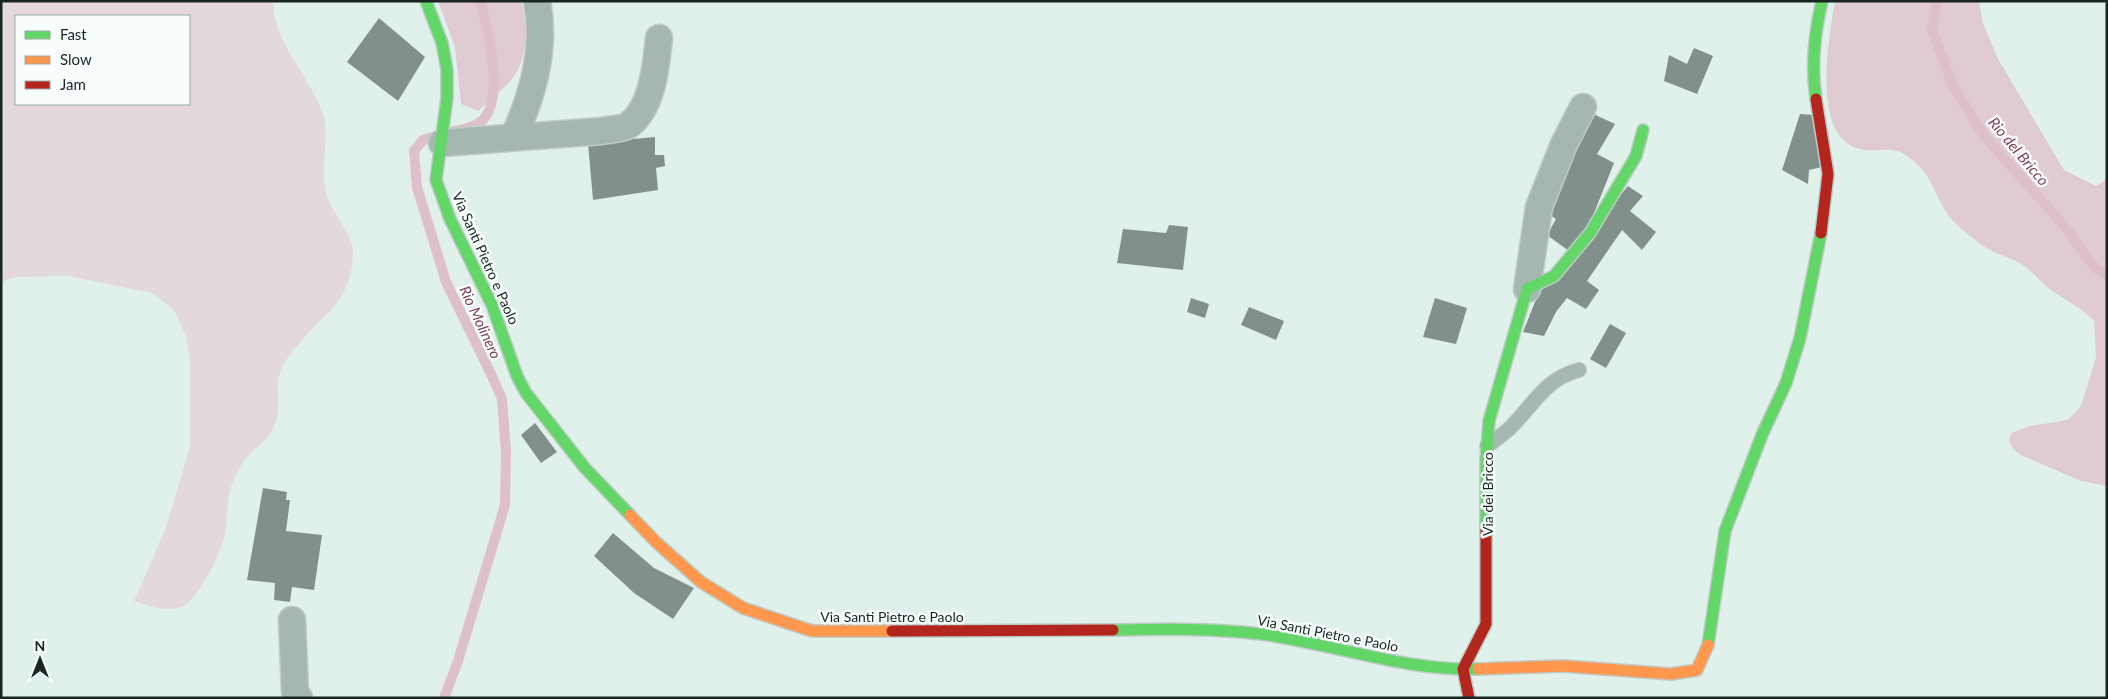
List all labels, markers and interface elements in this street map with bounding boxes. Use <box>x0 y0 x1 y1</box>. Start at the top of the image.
legend <box>15 15 190 105</box>
text: Fast <box>60 25 87 43</box>
text: Slow <box>60 50 92 68</box>
text: Jam <box>60 75 86 93</box>
water label: Rio del Bricco <box>1985 113 2053 189</box>
street label: Via Santi Pietro e Paolo <box>449 189 523 327</box>
water label: Rio Molinero <box>456 283 506 362</box>
street label: Via dei Bricco <box>1479 452 1496 536</box>
street label: Via Santi Pietro e Paolo <box>820 608 964 625</box>
street label: Via Santi Pietro e Paolo <box>1256 611 1400 655</box>
north arrow <box>15 634 65 684</box>
text: N <box>35 637 45 654</box>

